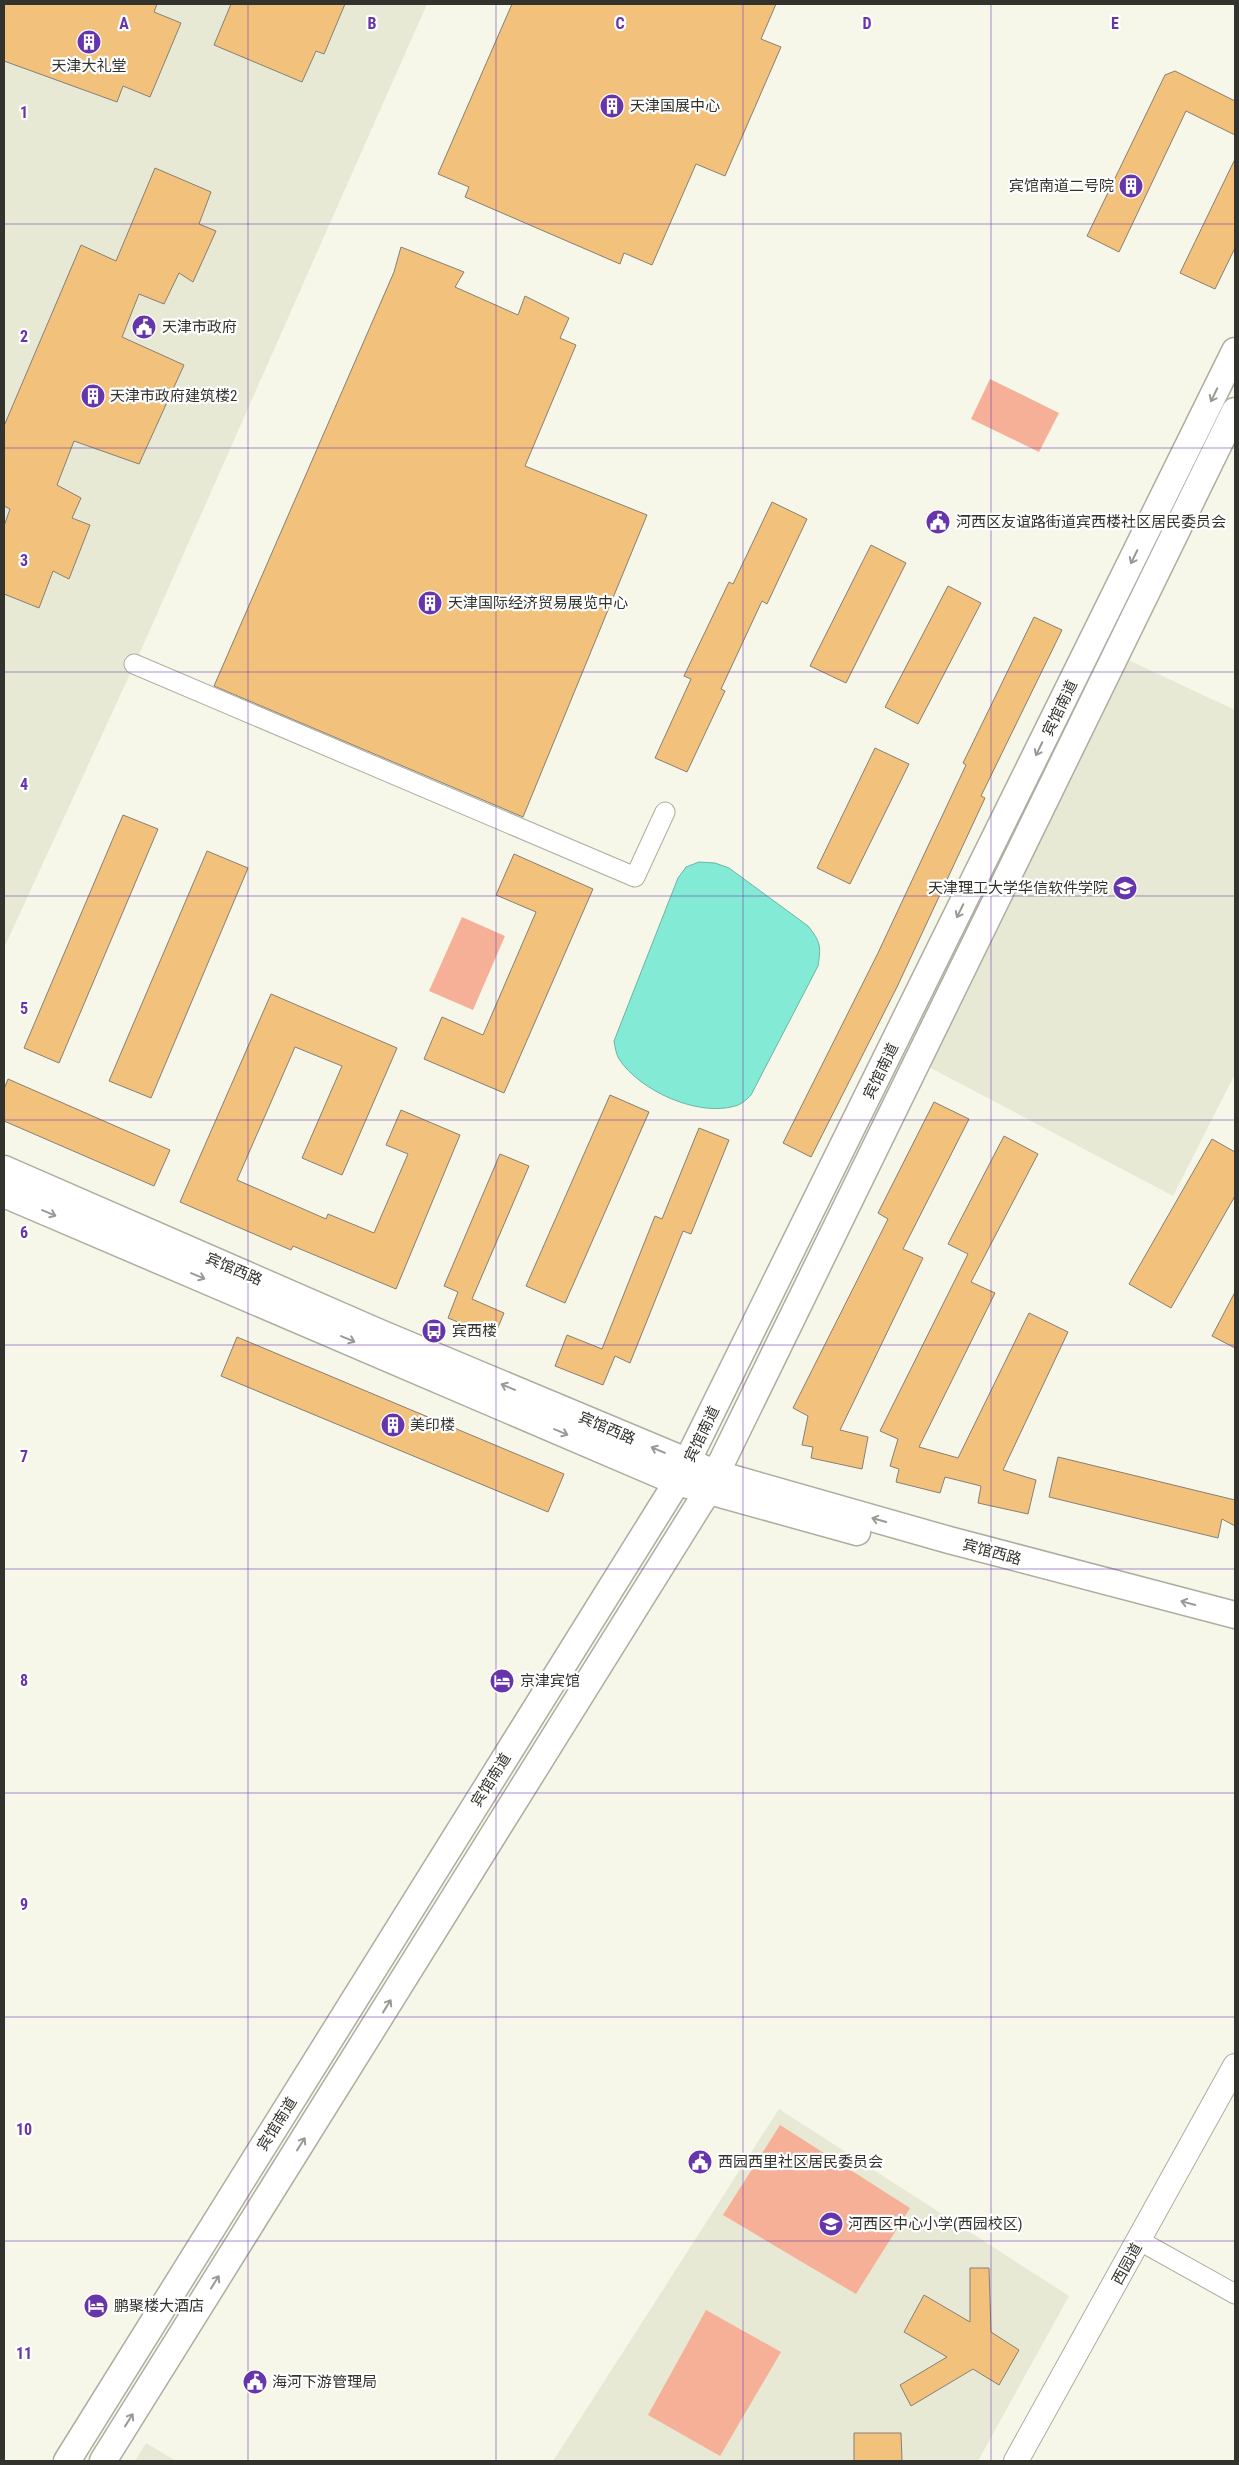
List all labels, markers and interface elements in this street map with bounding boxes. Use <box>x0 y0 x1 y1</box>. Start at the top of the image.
text: A <box>119 14 129 33</box>
text: B <box>368 14 377 33</box>
text: C <box>615 14 625 33</box>
text: D <box>862 14 872 33</box>
text: E <box>1111 14 1119 33</box>
building icon: 天津大礼堂 <box>76 29 102 55</box>
place label: 天津大礼堂 <box>51 57 127 75</box>
building icon: 天津国展中心 <box>599 93 625 119</box>
place label: 天津国展中心 <box>630 97 720 115</box>
text: 1 <box>20 103 28 122</box>
building icon: 宾馆南道二号院 <box>1118 173 1144 199</box>
place label: 宾馆南道二号院 <box>1009 177 1114 195</box>
public building icon: 天津市政府 <box>131 314 157 340</box>
place label: 天津市政府 <box>162 318 237 336</box>
text: 2 <box>20 327 28 346</box>
building icon: 天津市政府建筑楼2 <box>80 383 106 409</box>
place label: 天津市政府建筑楼2 <box>110 387 237 405</box>
one-way arrow <box>1209 387 1218 402</box>
public building icon: 河西区友谊路街道宾西楼社区居民委员会 <box>925 509 951 535</box>
place label: 河西区友谊路街道宾西楼社区居民委员会 <box>956 513 1226 531</box>
one-way arrow <box>1129 549 1139 564</box>
text: 3 <box>20 551 28 570</box>
building icon: 天津国际经济贸易展览中心 <box>417 590 443 616</box>
place label: 天津国际经济贸易展览中心 <box>448 594 628 612</box>
street label: 宾馆南道 <box>1039 677 1081 739</box>
one-way arrow <box>1034 742 1044 757</box>
text: 4 <box>20 775 28 794</box>
school or university icon: 天津理工大学华信软件学院 <box>1112 875 1138 901</box>
place label: 天津理工大学华信软件学院 <box>928 879 1108 897</box>
one-way arrow <box>955 903 964 918</box>
text: 5 <box>20 999 28 1018</box>
street label: 宾馆南道 <box>860 1040 902 1102</box>
one-way arrow <box>41 1208 56 1218</box>
text: 6 <box>20 1223 28 1242</box>
street label: 宾馆西路 <box>203 1249 265 1289</box>
one-way arrow <box>190 1272 205 1281</box>
bus stop icon: 宾西楼 <box>421 1318 447 1344</box>
place label: 宾西楼 <box>452 1322 497 1340</box>
one-way arrow <box>340 1335 355 1345</box>
one-way arrow <box>501 1381 516 1391</box>
street label: 宾馆南道 <box>681 1403 723 1465</box>
street label: 宾馆西路 <box>576 1408 638 1448</box>
building icon: 美印楼 <box>380 1412 406 1438</box>
place label: 美印楼 <box>410 1416 455 1434</box>
one-way arrow <box>553 1427 568 1437</box>
one-way arrow <box>650 1444 665 1453</box>
text: 7 <box>20 1447 28 1466</box>
one-way arrow <box>871 1515 887 1525</box>
street label: 宾馆西路 <box>961 1536 1023 1568</box>
one-way arrow <box>1181 1597 1197 1607</box>
hotel icon: 京津宾馆 <box>489 1668 515 1694</box>
text: 8 <box>20 1671 28 1690</box>
place label: 京津宾馆 <box>520 1672 580 1690</box>
street label: 宾馆南道 <box>467 1750 515 1810</box>
text: 9 <box>20 1895 28 1914</box>
one-way arrow <box>382 2000 392 2014</box>
street label: 宾馆南道 <box>253 2094 301 2154</box>
text: 10 <box>16 2120 32 2139</box>
one-way arrow <box>296 2137 306 2151</box>
public building icon: 西园西里社区居民委员会 <box>687 2149 713 2175</box>
place label: 西园西里社区居民委员会 <box>718 2153 883 2171</box>
school or university icon: 河西区中心小学(西园校区) <box>818 2211 844 2237</box>
place label: 河西区中心小学(西园校区) <box>848 2215 1023 2233</box>
street label: 西园道 <box>1108 2240 1146 2288</box>
one-way arrow <box>210 2275 220 2289</box>
hotel icon: 鹏聚楼大酒店 <box>83 2293 109 2319</box>
place label: 鹏聚楼大酒店 <box>114 2297 204 2315</box>
text: 11 <box>16 2344 32 2363</box>
public building icon: 海河下游管理局 <box>242 2369 268 2395</box>
place label: 海河下游管理局 <box>272 2373 377 2391</box>
one-way arrow <box>124 2413 134 2427</box>

